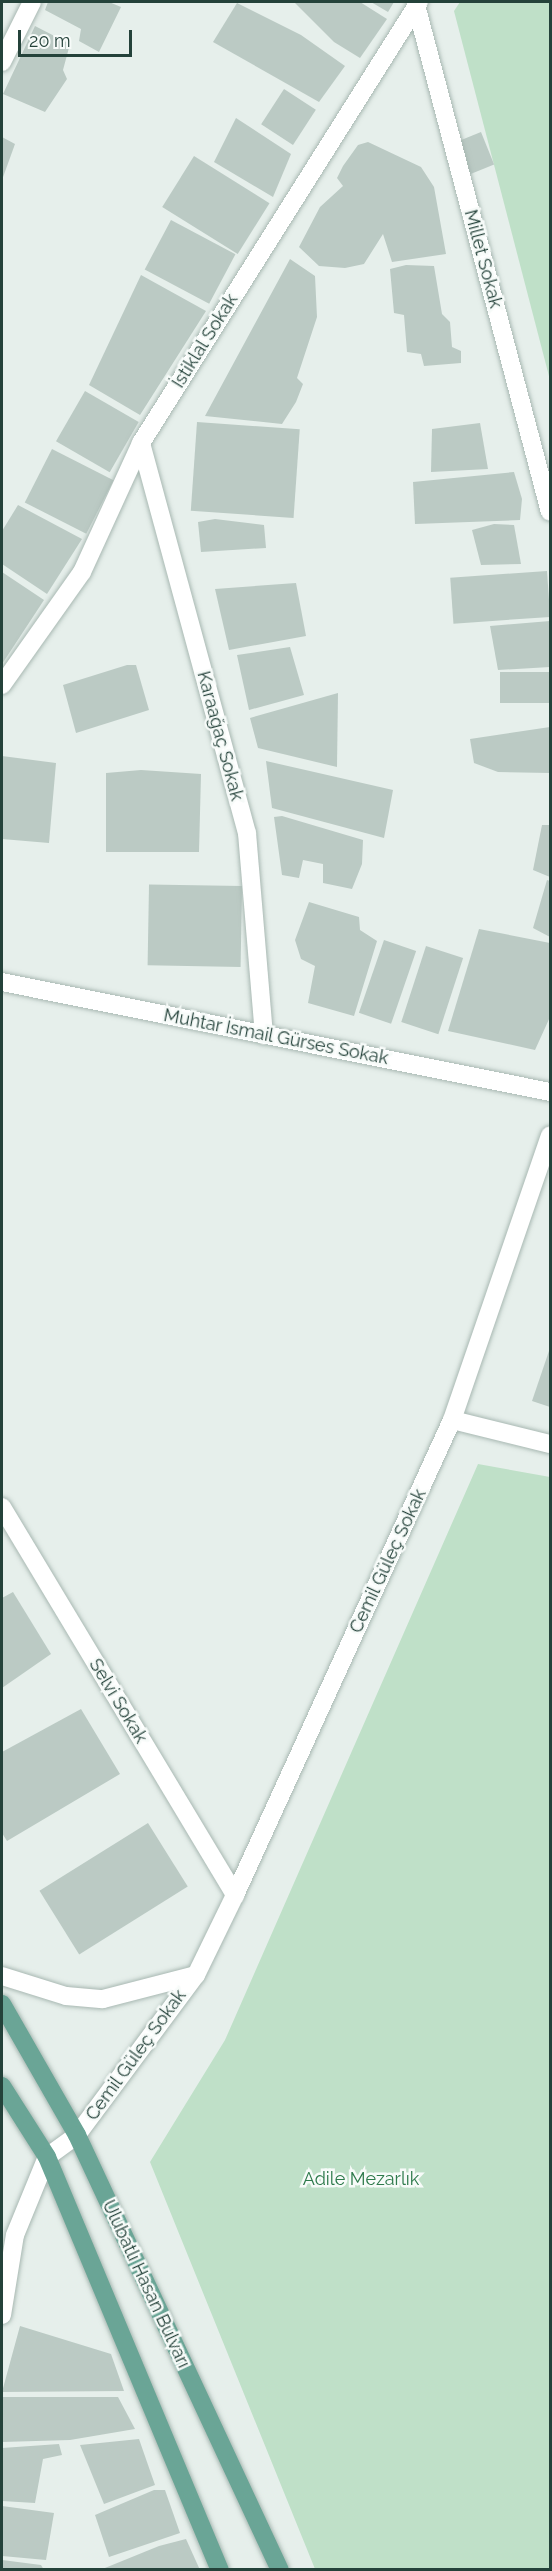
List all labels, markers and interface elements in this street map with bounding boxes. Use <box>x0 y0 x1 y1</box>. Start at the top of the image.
scale bar <box>21 18 135 56</box>
text: 20 m <box>29 30 71 51</box>
street label: Millet Sokak <box>459 207 507 311</box>
street label: İstiklal Sokak <box>167 290 243 392</box>
street label: Karaağaç Sokak <box>192 669 248 803</box>
street label: Muhtar İsmail Gürses Sokak <box>161 1005 391 1069</box>
street label: Cemil Güleç Sokak <box>345 1485 431 1637</box>
street label: Selvi Sokak <box>84 1655 152 1747</box>
street label: Cemil Güleç Sokak <box>81 1985 191 2125</box>
park label: Adile Mezarlık <box>303 2168 419 2190</box>
street label: Ulubatlı Hasan Bulvarı <box>98 2197 194 2371</box>

